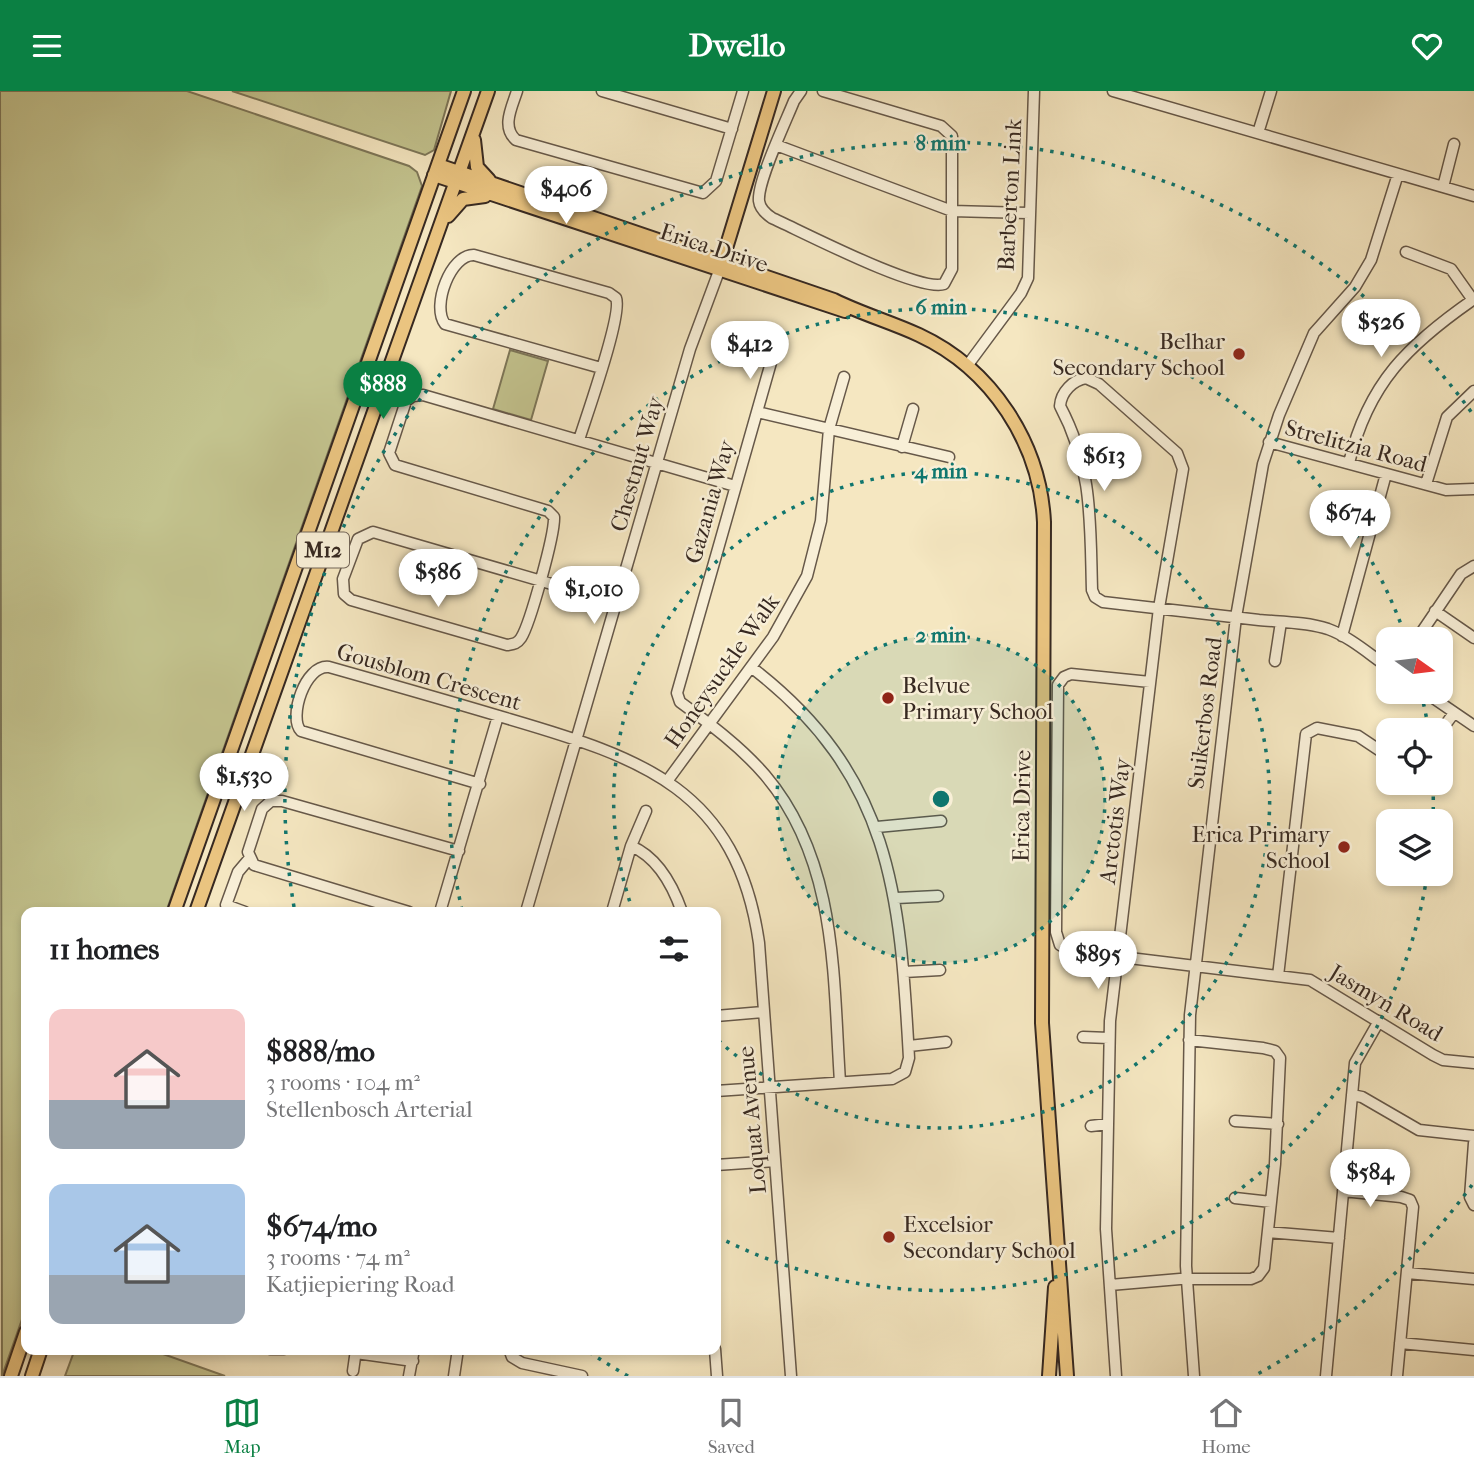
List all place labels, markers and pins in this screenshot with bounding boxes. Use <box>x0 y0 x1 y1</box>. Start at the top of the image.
pin: $406 <box>525 167 607 226</box>
pin: $526 <box>1340 299 1422 359</box>
pin: $412 <box>709 321 791 381</box>
place label: Belhar Secondary School <box>1052 328 1226 381</box>
marker: Belhar Secondary School <box>1231 346 1247 362</box>
pin: $888 <box>342 361 424 421</box>
pin: $613 <box>1063 433 1145 493</box>
pin: $674 <box>1309 491 1391 550</box>
pin: $586 <box>397 549 479 609</box>
pin: $1,010 <box>537 567 651 626</box>
place label: Belvue Primary School <box>902 672 1054 725</box>
marker: Belvue Primary School <box>880 690 896 706</box>
pin: $1,530 <box>187 753 301 813</box>
centre of rings <box>929 787 953 811</box>
place label: Erica Primary School <box>1192 821 1331 874</box>
marker: Erica Primary School <box>1336 839 1352 855</box>
pin: $895 <box>1057 932 1139 991</box>
pin: $584 <box>1329 1149 1411 1209</box>
place label: Excelsior Secondary School <box>903 1211 1076 1264</box>
marker: Excelsior Secondary School <box>881 1229 897 1245</box>

